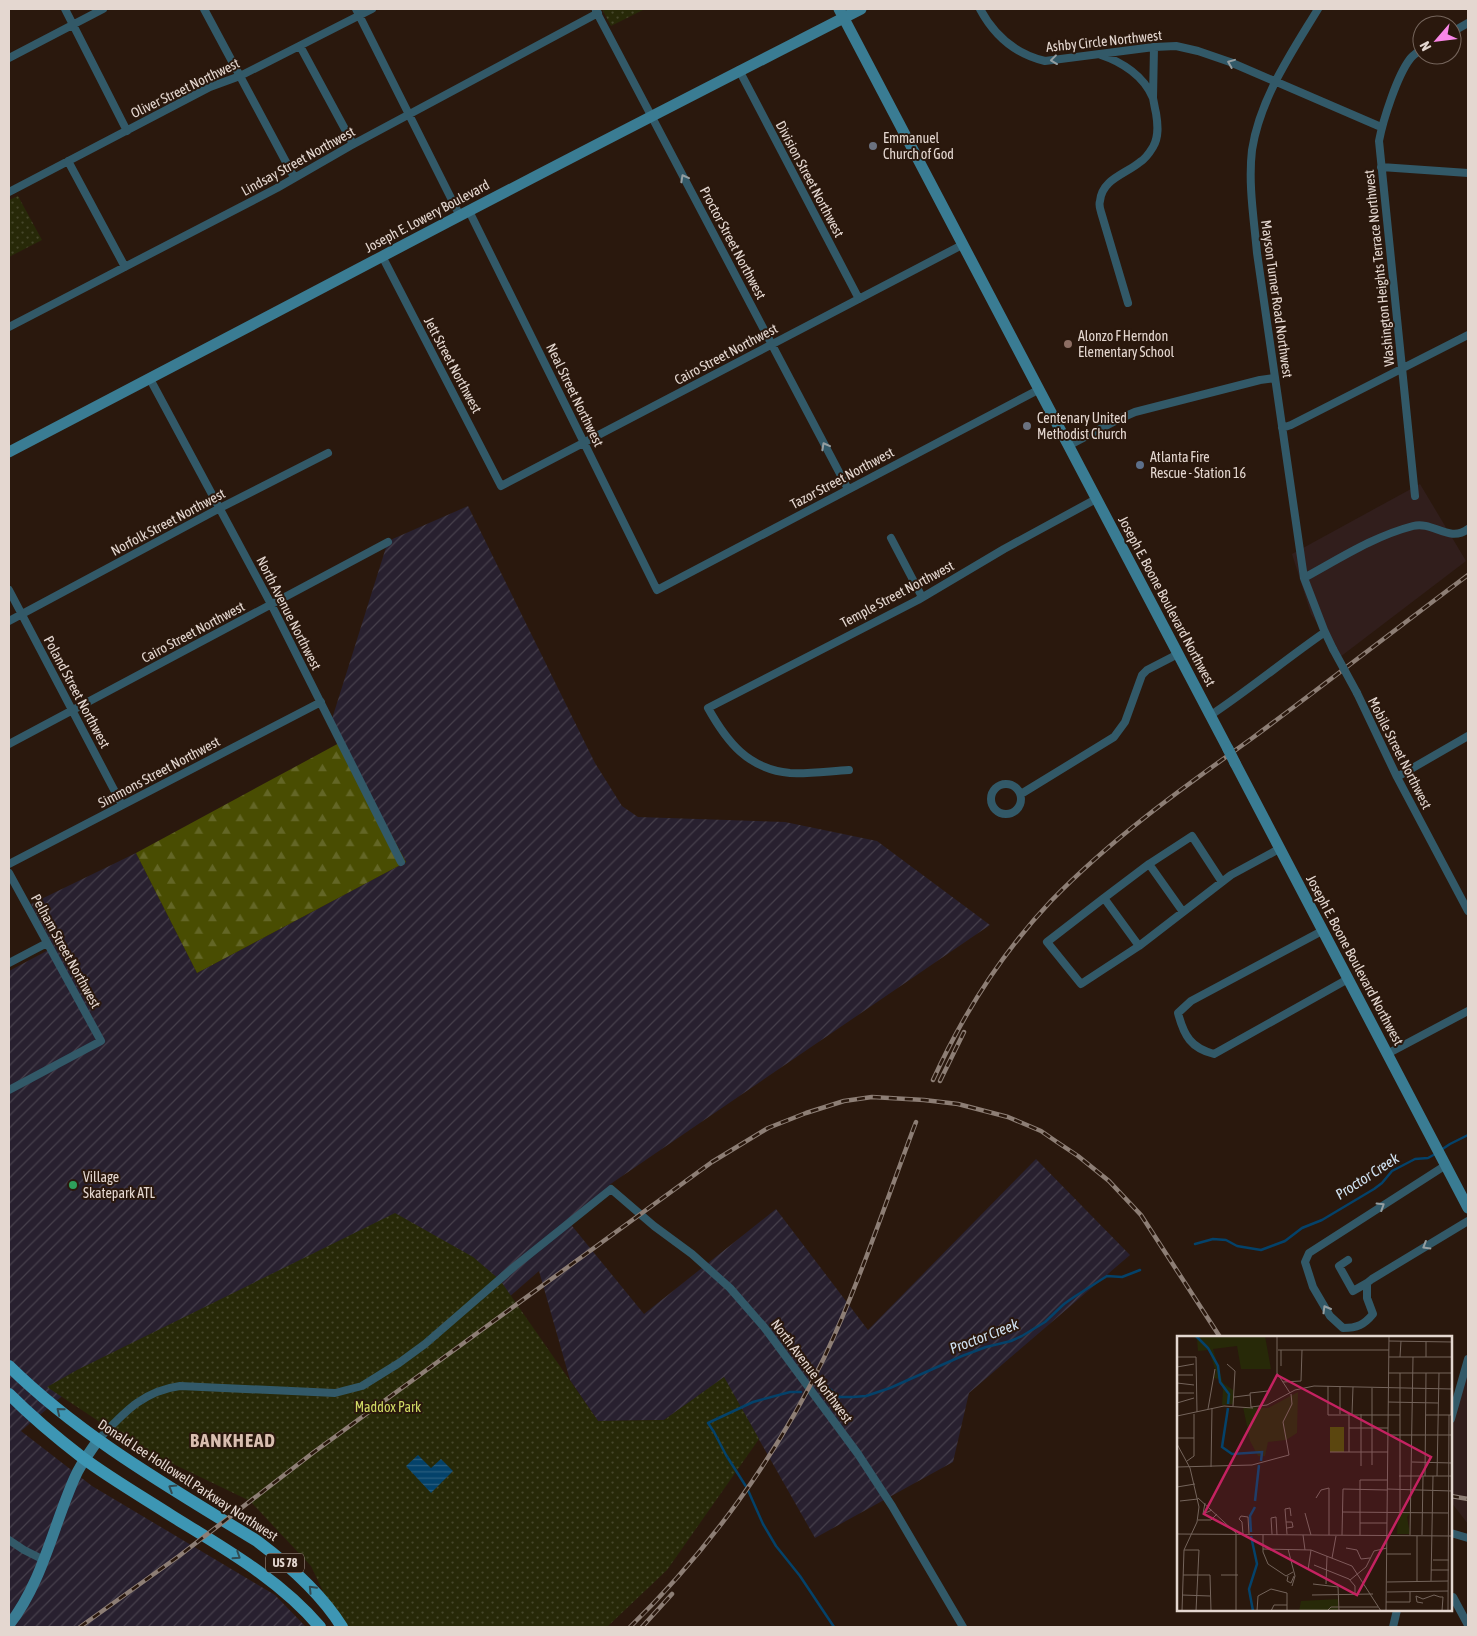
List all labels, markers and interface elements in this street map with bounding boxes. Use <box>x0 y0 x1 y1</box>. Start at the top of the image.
north arrow <box>1412 15 1462 65</box>
street label: Ashby Circle Northwest <box>1045 27 1163 55</box>
text: N <box>1417 39 1435 54</box>
one-way arrow <box>1050 54 1058 65</box>
street label: Oliver Street Northwest <box>128 55 242 121</box>
one-way arrow <box>1227 58 1235 68</box>
street label: Division Street Northwest <box>773 118 847 240</box>
street label: Lindsay Street Northwest <box>239 123 357 199</box>
place label: Emmanuel Church of God <box>883 130 954 162</box>
marker: Emmanuel Church of God <box>867 140 879 152</box>
street label: Washington Heights Terrace Northwest <box>1361 169 1397 367</box>
one-way arrow <box>681 174 691 183</box>
street label: Joseph E. Lowery Boulevard <box>362 176 492 256</box>
street label: Proctor Street Northwest <box>697 184 769 302</box>
street label: Mayson Turner Road Northwest <box>1258 219 1296 379</box>
street label: Jett Street Northwest <box>421 314 485 416</box>
street label: Cairo Street Northwest <box>672 320 780 388</box>
place label: Alonzo F Herndon Elementary School <box>1078 328 1174 360</box>
marker: Alonzo F Herndon Elementary School <box>1062 338 1074 350</box>
street label: Neal Street Northwest <box>543 341 607 449</box>
place label: Centenary United Methodist Church <box>1037 410 1127 442</box>
marker: Centenary United Methodist Church <box>1021 420 1033 432</box>
one-way arrow <box>821 442 831 451</box>
street label: Tazor Street Northwest <box>787 444 897 512</box>
place label: Atlanta Fire Rescue - Station 16 <box>1150 449 1246 481</box>
marker: Atlanta Fire Rescue - Station 16 <box>1134 459 1146 471</box>
street label: Norfolk Street Northwest <box>108 485 228 559</box>
street label: Joseph E. Boone Boulevard Northwest <box>1115 513 1219 689</box>
street label: North Avenue Northwest <box>253 553 325 673</box>
street label: Temple Street Northwest <box>838 557 956 631</box>
street label: Cairo Street Northwest <box>139 598 247 666</box>
street label: Poland Street Northwest <box>41 633 113 751</box>
street label: Mobile Street Northwest <box>1365 694 1435 812</box>
street label: Simmons Street Northwest <box>96 733 222 811</box>
street label: Joseph E. Boone Boulevard Northwest <box>1303 872 1407 1048</box>
street label: Pelham Street Northwest <box>28 891 104 1011</box>
water label: Proctor Creek <box>1332 1149 1402 1203</box>
place label: Village Skatepark ATL <box>83 1169 156 1201</box>
marker: Village Skatepark ATL <box>67 1179 79 1191</box>
one-way arrow <box>1375 1203 1384 1213</box>
one-way arrow <box>1423 1239 1432 1249</box>
one-way arrow <box>1322 1305 1332 1314</box>
water label: Proctor Creek <box>947 1315 1021 1357</box>
street label: North Avenue Northwest <box>768 1316 856 1426</box>
inset map <box>1177 1336 1452 1611</box>
park label: Maddox Park <box>355 1399 421 1415</box>
one-way arrow <box>57 1408 66 1416</box>
street label: Donald Lee Hollowell Parkway Northwest <box>95 1416 281 1544</box>
district label: BANKHEAD <box>190 1429 276 1451</box>
one-way arrow <box>168 1485 177 1495</box>
one-way arrow <box>232 1550 241 1560</box>
road number: US 78 <box>266 1554 304 1572</box>
one-way arrow <box>309 1586 318 1595</box>

